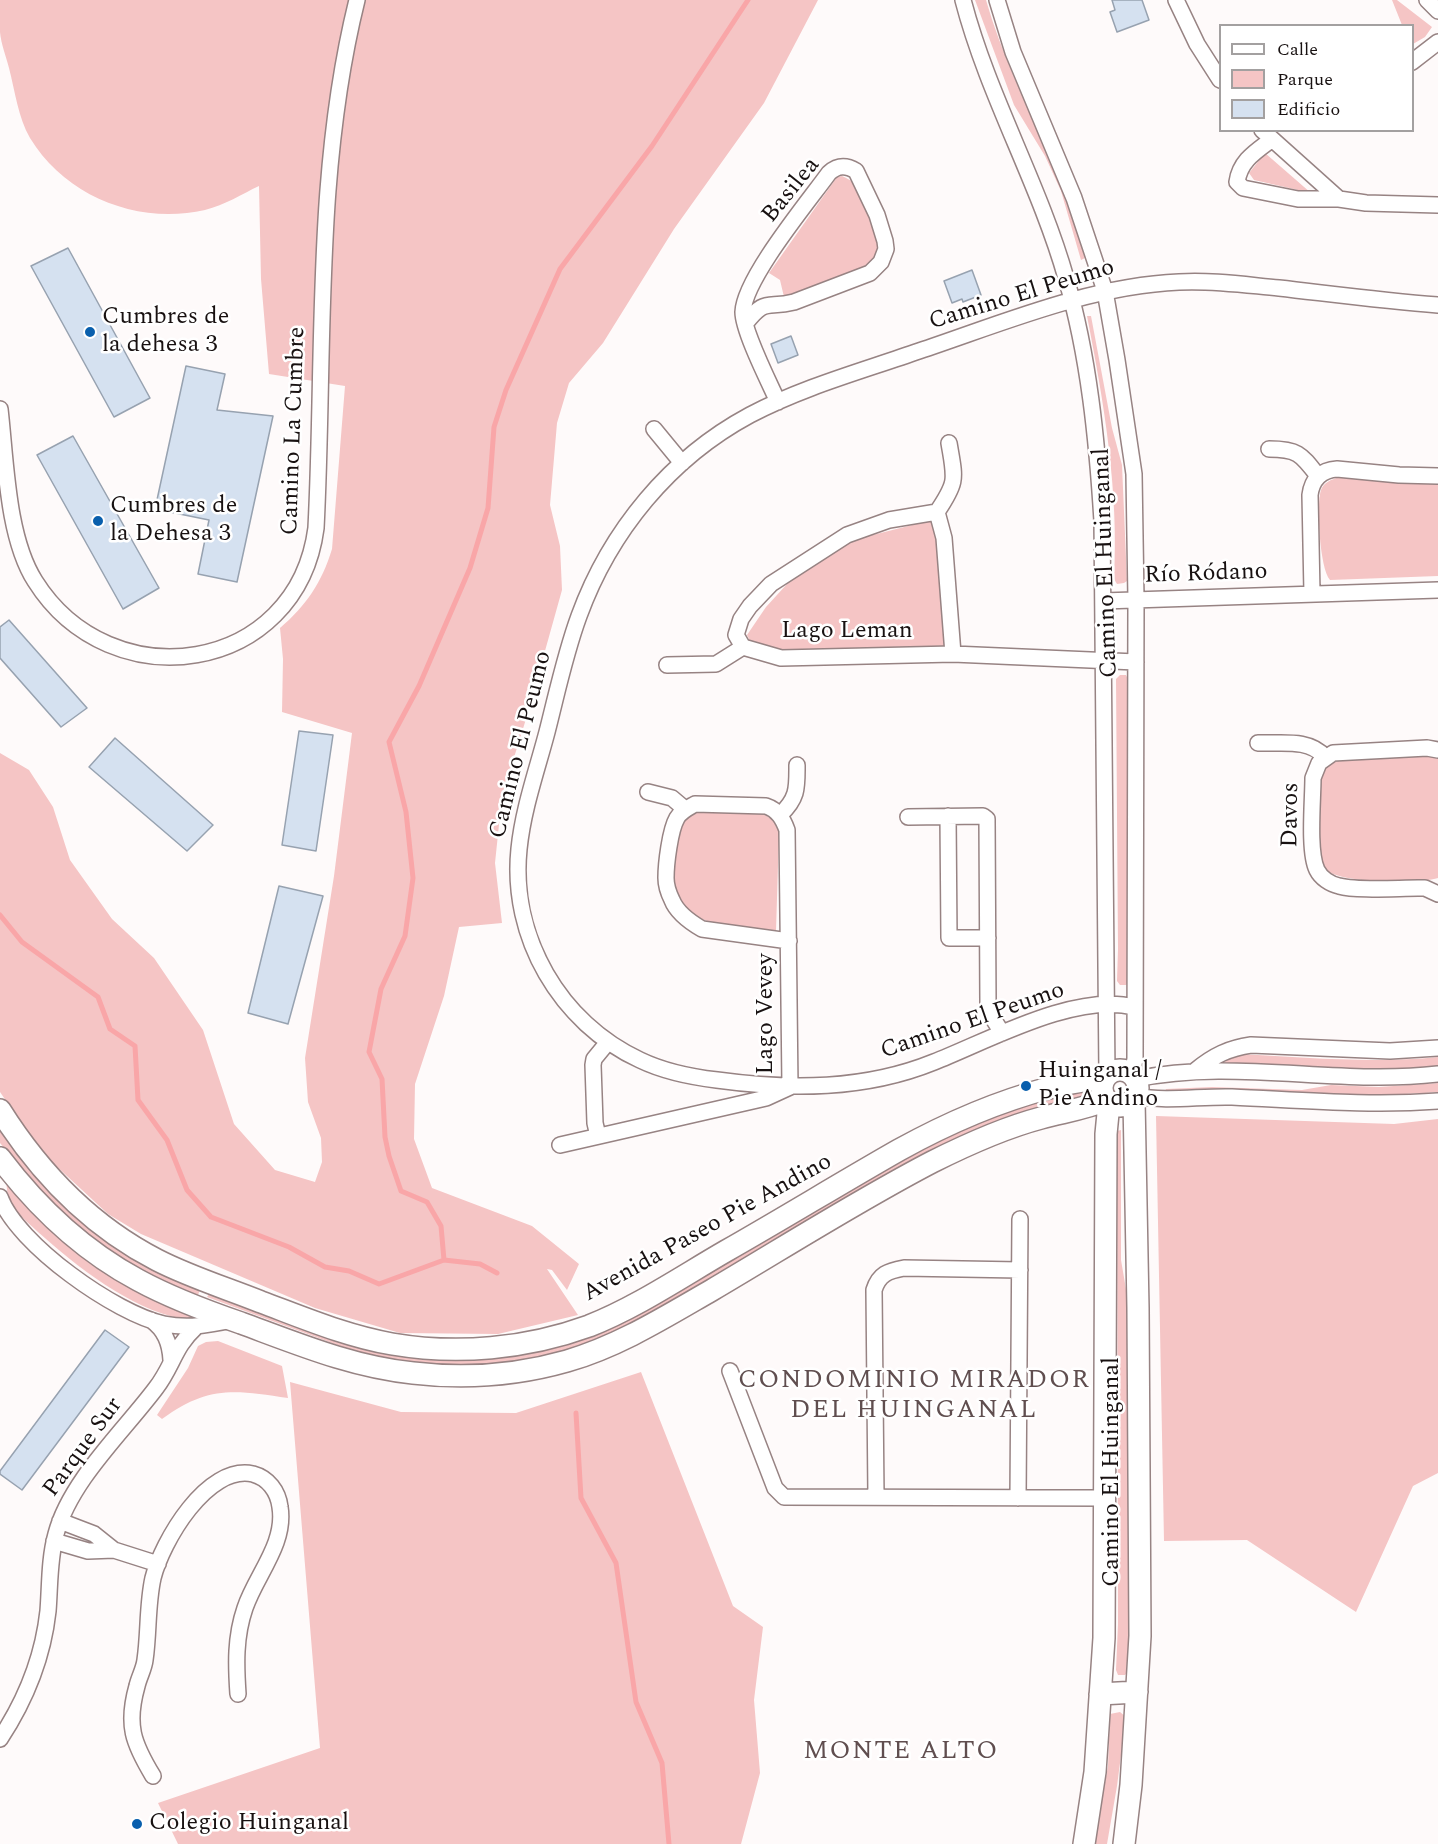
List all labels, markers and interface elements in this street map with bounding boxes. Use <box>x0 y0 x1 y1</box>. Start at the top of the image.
legend <box>1219 24 1414 132</box>
text: Calle <box>1277 36 1318 63</box>
text: Parque <box>1277 66 1333 93</box>
text: Edificio <box>1277 96 1340 123</box>
street label: Basilea <box>757 152 827 230</box>
street label: Camino El Peumo <box>926 254 1118 338</box>
place label: Cumbres de la dehesa 3 <box>102 304 229 360</box>
marker: Cumbres de la dehesa 3 <box>83 325 97 339</box>
street label: Camino La Cumbre <box>277 326 313 536</box>
street label: Camino El Huinganal <box>1089 447 1125 679</box>
place label: Cumbres de la Dehesa 3 <box>110 493 237 549</box>
marker: Cumbres de la Dehesa 3 <box>91 514 105 528</box>
street label: Río Ródano <box>1144 558 1268 592</box>
street label: Lago Leman <box>781 618 913 646</box>
street label: Camino El Peumo <box>485 648 559 842</box>
street label: Davos <box>1277 782 1307 848</box>
street label: Lago Vevey <box>753 953 781 1075</box>
street label: Camino El Peumo <box>877 977 1069 1067</box>
place label: Huinganal / Pie Andino <box>1038 1058 1161 1114</box>
marker: Huinganal / Pie Andino <box>1019 1079 1033 1093</box>
street label: Avenida Paseo Pie Andino <box>578 1148 838 1310</box>
street label: Camino El Huinganal <box>1099 1357 1127 1587</box>
district label: CONDOMINIO MIRADOR DEL HUINGANAL <box>738 1366 1090 1428</box>
street label: Parque Sur <box>38 1392 130 1504</box>
district label: MONTE ALTO <box>803 1737 999 1769</box>
place label: Colegio Huinganal <box>149 1810 349 1838</box>
marker: Colegio Huinganal <box>130 1817 144 1831</box>

